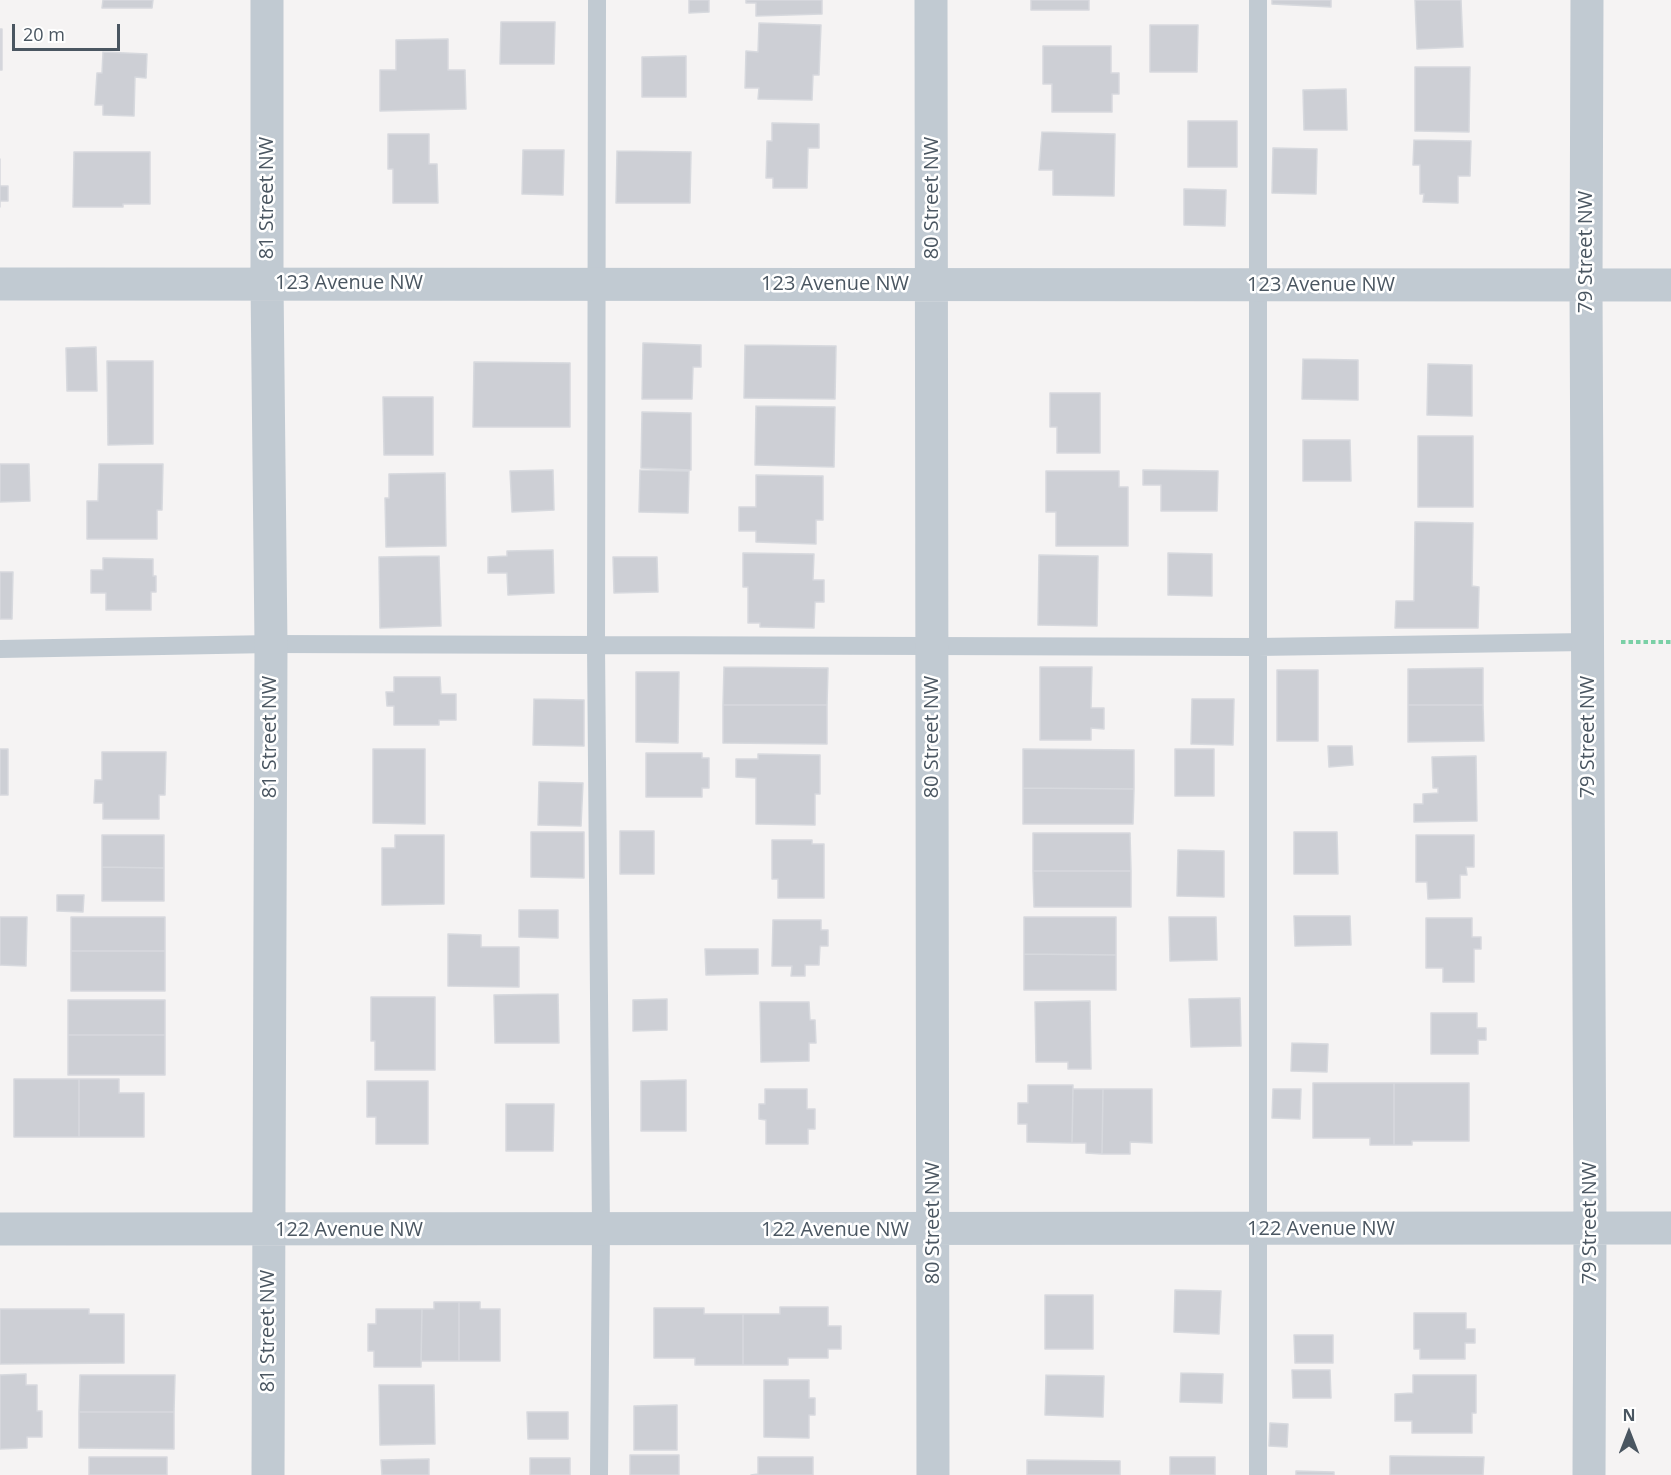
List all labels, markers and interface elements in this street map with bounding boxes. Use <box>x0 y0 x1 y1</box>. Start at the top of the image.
scale bar <box>15 12 123 50</box>
text: 20 m <box>23 22 65 46</box>
street label: 81 Street NW <box>255 137 279 259</box>
street label: 80 Street NW <box>920 137 944 259</box>
street label: 79 Street NW <box>1574 191 1598 313</box>
street label: 123 Avenue NW <box>275 271 423 295</box>
street label: 123 Avenue NW <box>761 272 909 296</box>
street label: 123 Avenue NW <box>1247 273 1395 297</box>
street label: 81 Street NW <box>258 676 282 798</box>
street label: 80 Street NW <box>920 676 944 798</box>
street label: 79 Street NW <box>1576 676 1600 798</box>
street label: 80 Street NW <box>921 1162 945 1284</box>
street label: 79 Street NW <box>1578 1162 1602 1284</box>
street label: 122 Avenue NW <box>1247 1217 1395 1241</box>
street label: 122 Avenue NW <box>275 1218 423 1242</box>
street label: 122 Avenue NW <box>761 1218 909 1242</box>
street label: 81 Street NW <box>256 1270 280 1392</box>
north arrow <box>1599 1403 1659 1463</box>
text: N <box>1622 1404 1636 1426</box>

